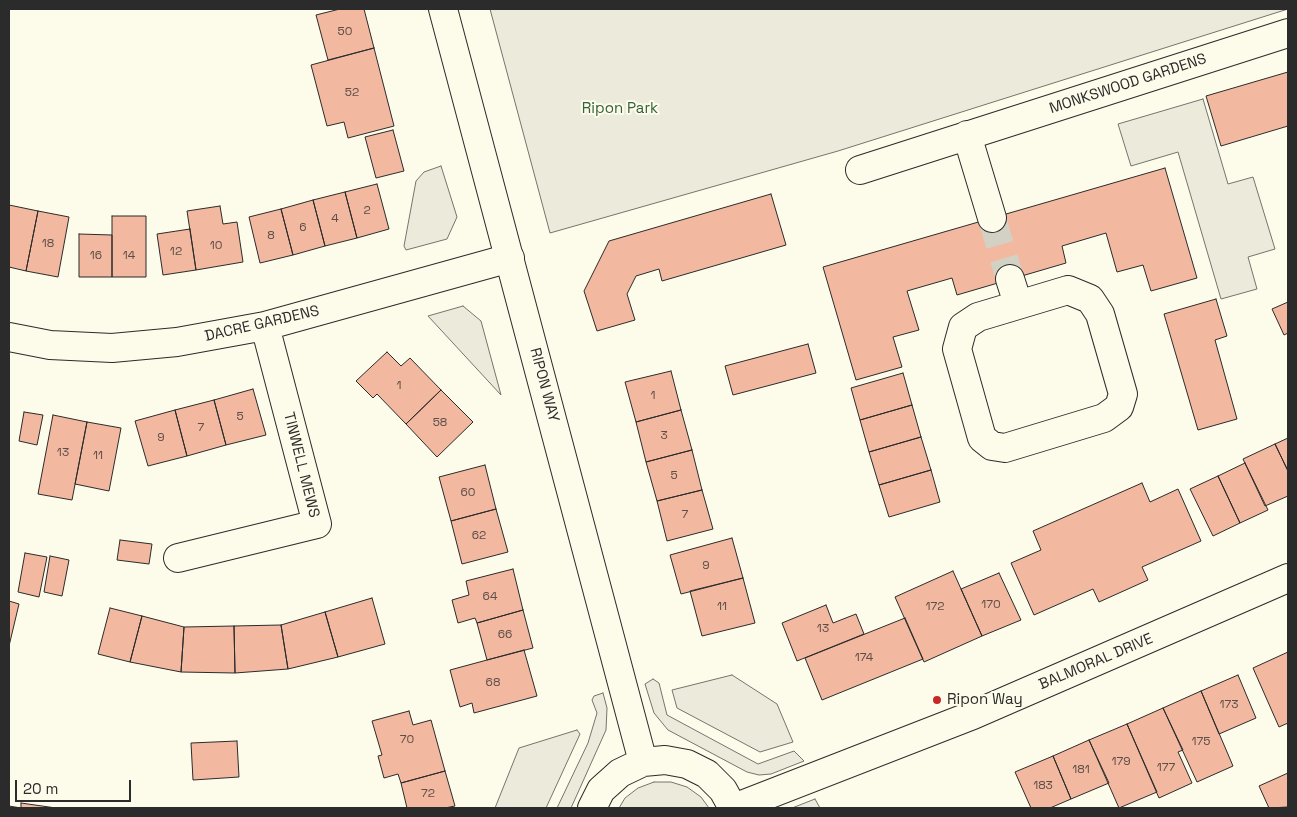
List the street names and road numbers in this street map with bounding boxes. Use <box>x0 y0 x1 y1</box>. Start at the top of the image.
street label: MONKSWOOD GARDENS <box>1047 50 1209 118</box>
street label: DACRE GARDENS <box>203 302 321 346</box>
street label: RIPON WAY <box>525 346 563 424</box>
street label: TINWELL MEWS <box>279 410 323 520</box>
street label: BALMORAL DRIVE <box>1036 630 1156 694</box>

